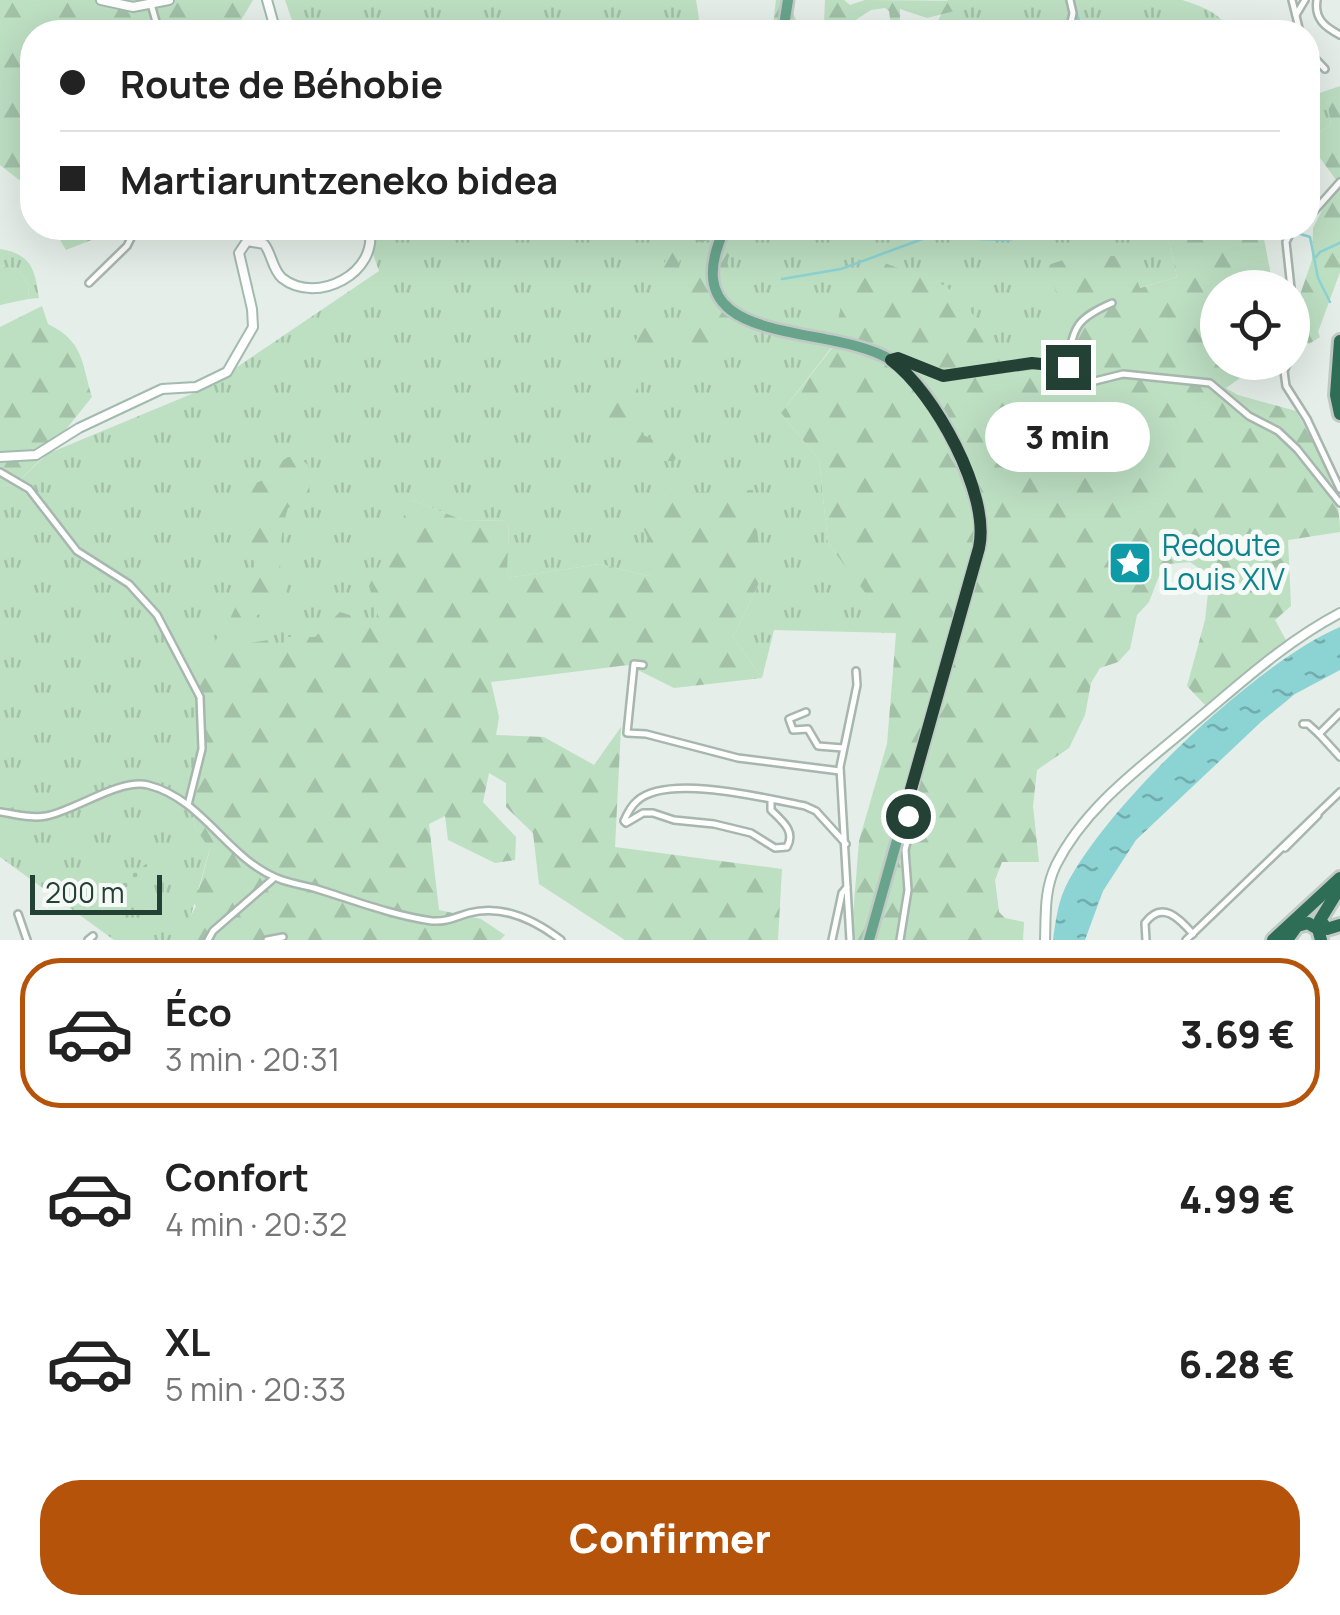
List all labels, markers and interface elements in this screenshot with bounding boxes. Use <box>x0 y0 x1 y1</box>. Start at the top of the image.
text: Route de Béhobie <box>120 57 443 109</box>
text: Martiaruntzeneko bidea <box>120 153 558 205</box>
map controls <box>1200 270 1310 380</box>
button: locate <box>1200 270 1310 380</box>
route end <box>1046 345 1091 390</box>
callout: 3 min <box>986 402 1150 472</box>
text: 3 min <box>1025 415 1110 459</box>
place label: Redoute Louis XIV <box>1162 524 1285 599</box>
place icon: Redoute Louis XIV <box>1107 540 1153 586</box>
route start <box>886 794 931 839</box>
scale bar <box>30 870 162 914</box>
text: 200 m <box>45 873 124 911</box>
text: Éco <box>165 985 232 1037</box>
icon: car <box>45 988 135 1078</box>
text: 3.69 € <box>1180 1007 1295 1059</box>
text: 3 min · 20:31 <box>165 1037 340 1081</box>
text: Confort <box>165 1150 309 1202</box>
icon: car <box>45 1153 135 1243</box>
text: 4.99 € <box>1179 1172 1295 1224</box>
text: 4 min · 20:32 <box>165 1202 347 1246</box>
text: XL <box>165 1315 210 1367</box>
icon: car <box>45 1318 135 1408</box>
text: 6.28 € <box>1179 1337 1295 1389</box>
text: 5 min · 20:33 <box>165 1367 346 1411</box>
button: Confirmer <box>40 1480 1300 1595</box>

